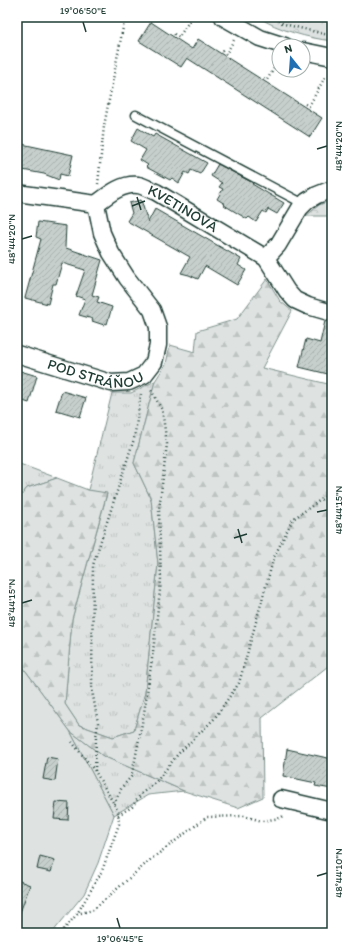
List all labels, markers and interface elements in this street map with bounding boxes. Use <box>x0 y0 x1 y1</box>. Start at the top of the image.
text: 19°06'50"E <box>60 4 107 17</box>
north arrow <box>271 38 311 78</box>
text: N <box>283 42 294 56</box>
text: 48°44'20"N <box>332 121 345 171</box>
street label: KVETINOVÁ <box>145 181 221 236</box>
text: 48°44'20"N <box>5 214 18 264</box>
street label: POD STRÁŇOU <box>45 355 147 392</box>
text: 48°44'15"N <box>332 485 345 534</box>
text: 48°44'15"N <box>5 578 18 627</box>
text: 48°44'10"N <box>332 848 345 898</box>
text: 19°06'45"E <box>97 932 144 945</box>

